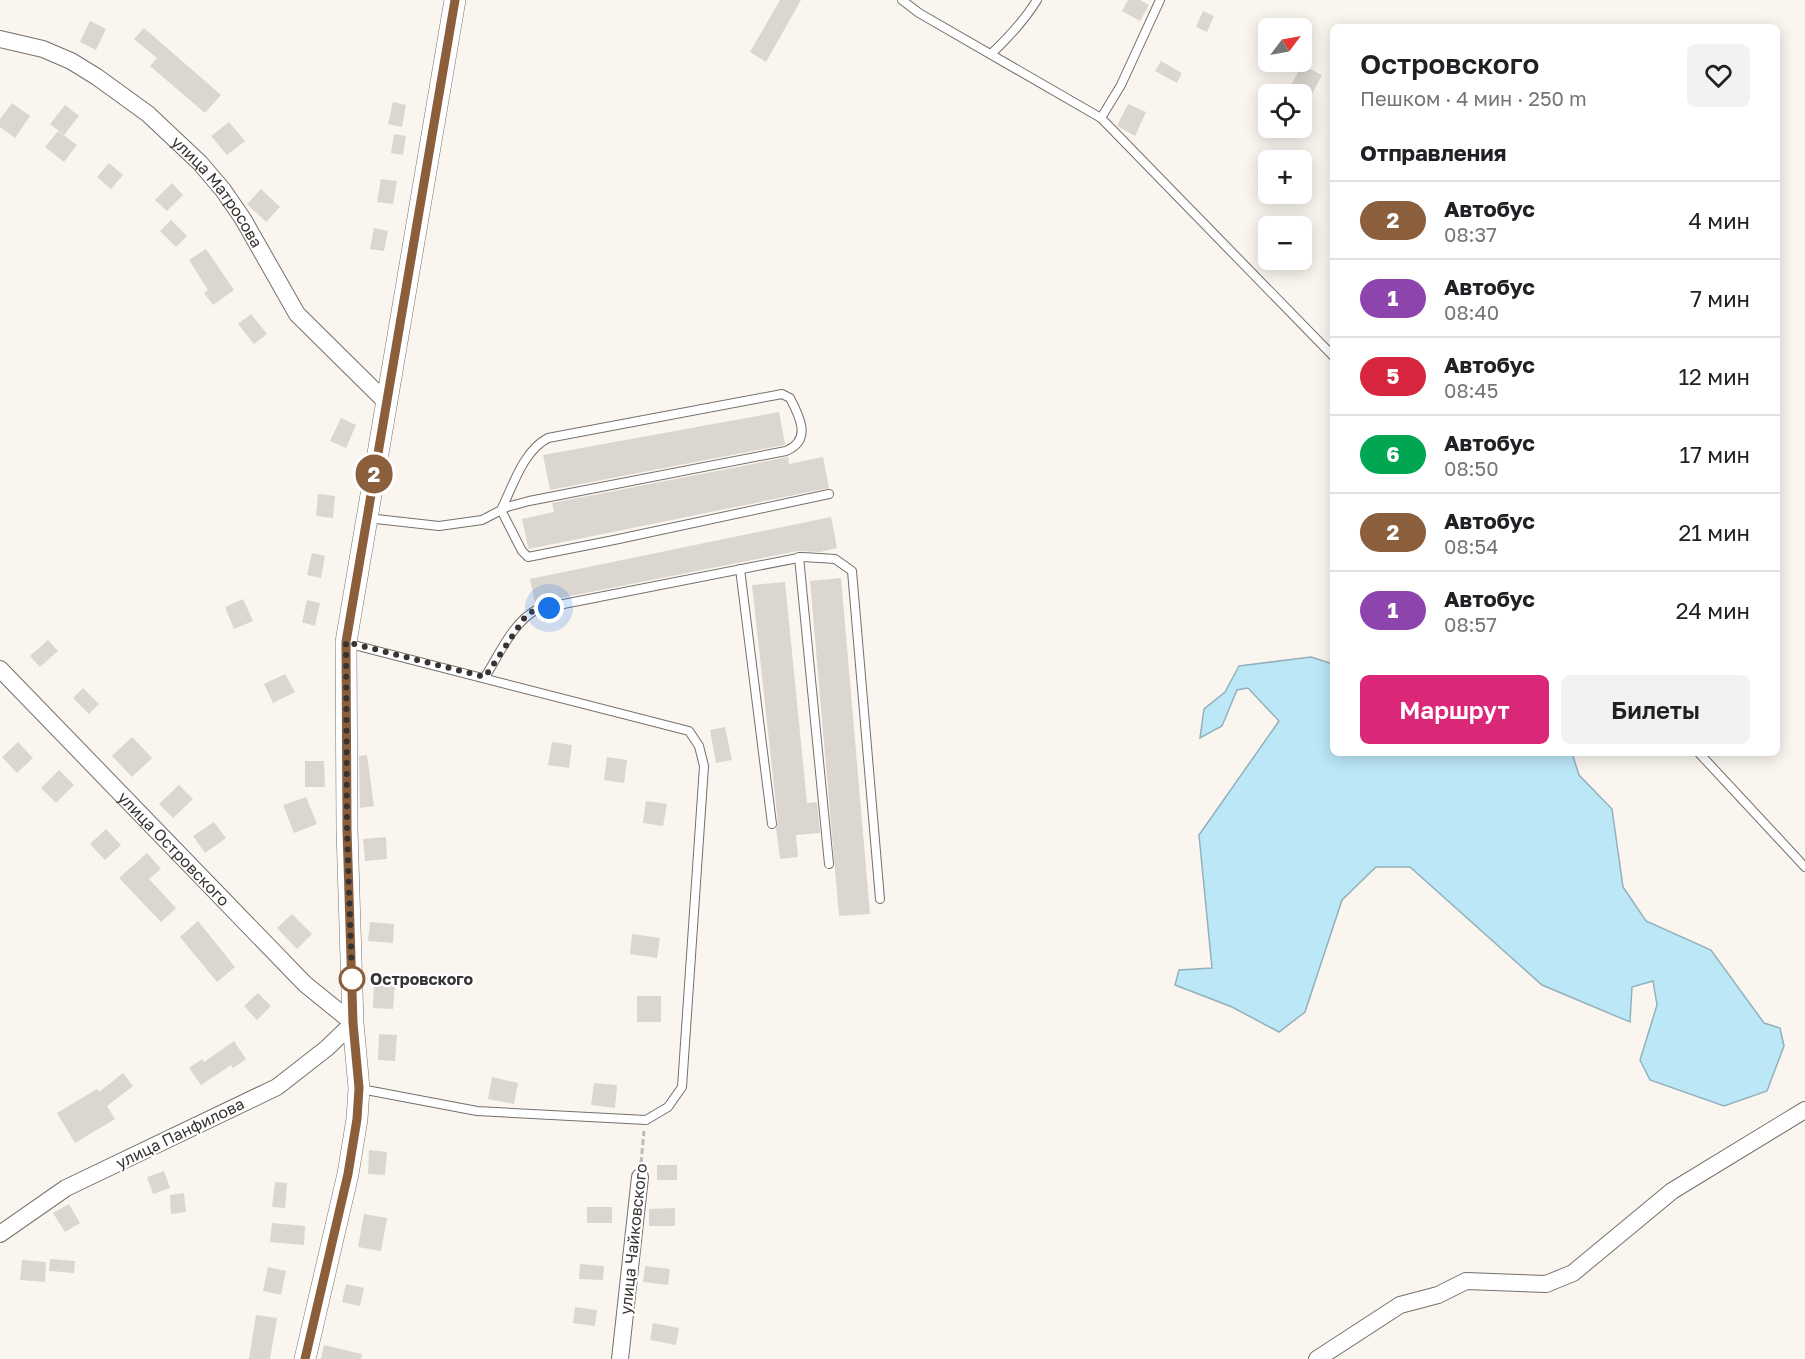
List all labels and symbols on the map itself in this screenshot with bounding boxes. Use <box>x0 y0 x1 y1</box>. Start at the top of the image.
north arrow <box>1258 18 1312 72</box>
street label: улица Матросова <box>167 132 267 251</box>
line badge: 2 <box>354 454 394 494</box>
your location <box>534 593 564 623</box>
street label: улица Островского <box>114 787 234 910</box>
marker: Островского <box>339 966 365 992</box>
place label: Островского <box>370 969 474 989</box>
street label: улица Панфилова <box>113 1093 247 1173</box>
street label: улица Чайковского <box>615 1162 651 1316</box>

